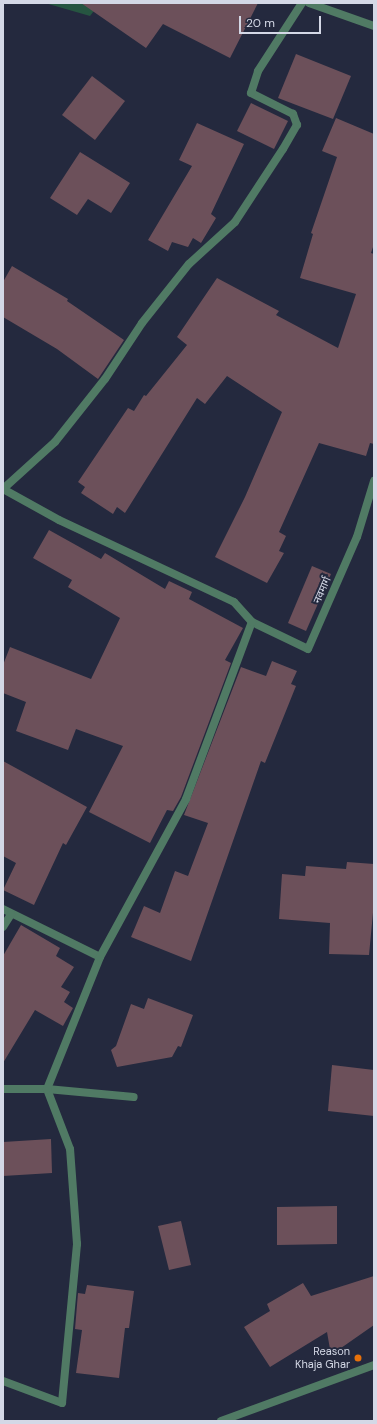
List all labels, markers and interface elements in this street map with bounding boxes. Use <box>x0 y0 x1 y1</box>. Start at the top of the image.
scale bar <box>241 8 323 34</box>
text: 20 m <box>246 15 275 31</box>
street label: नवमार्ग <box>310 575 334 605</box>
place label: Reason Khaja Ghar <box>295 1345 350 1371</box>
marker: Reason Khaja Ghar <box>353 1353 363 1363</box>

